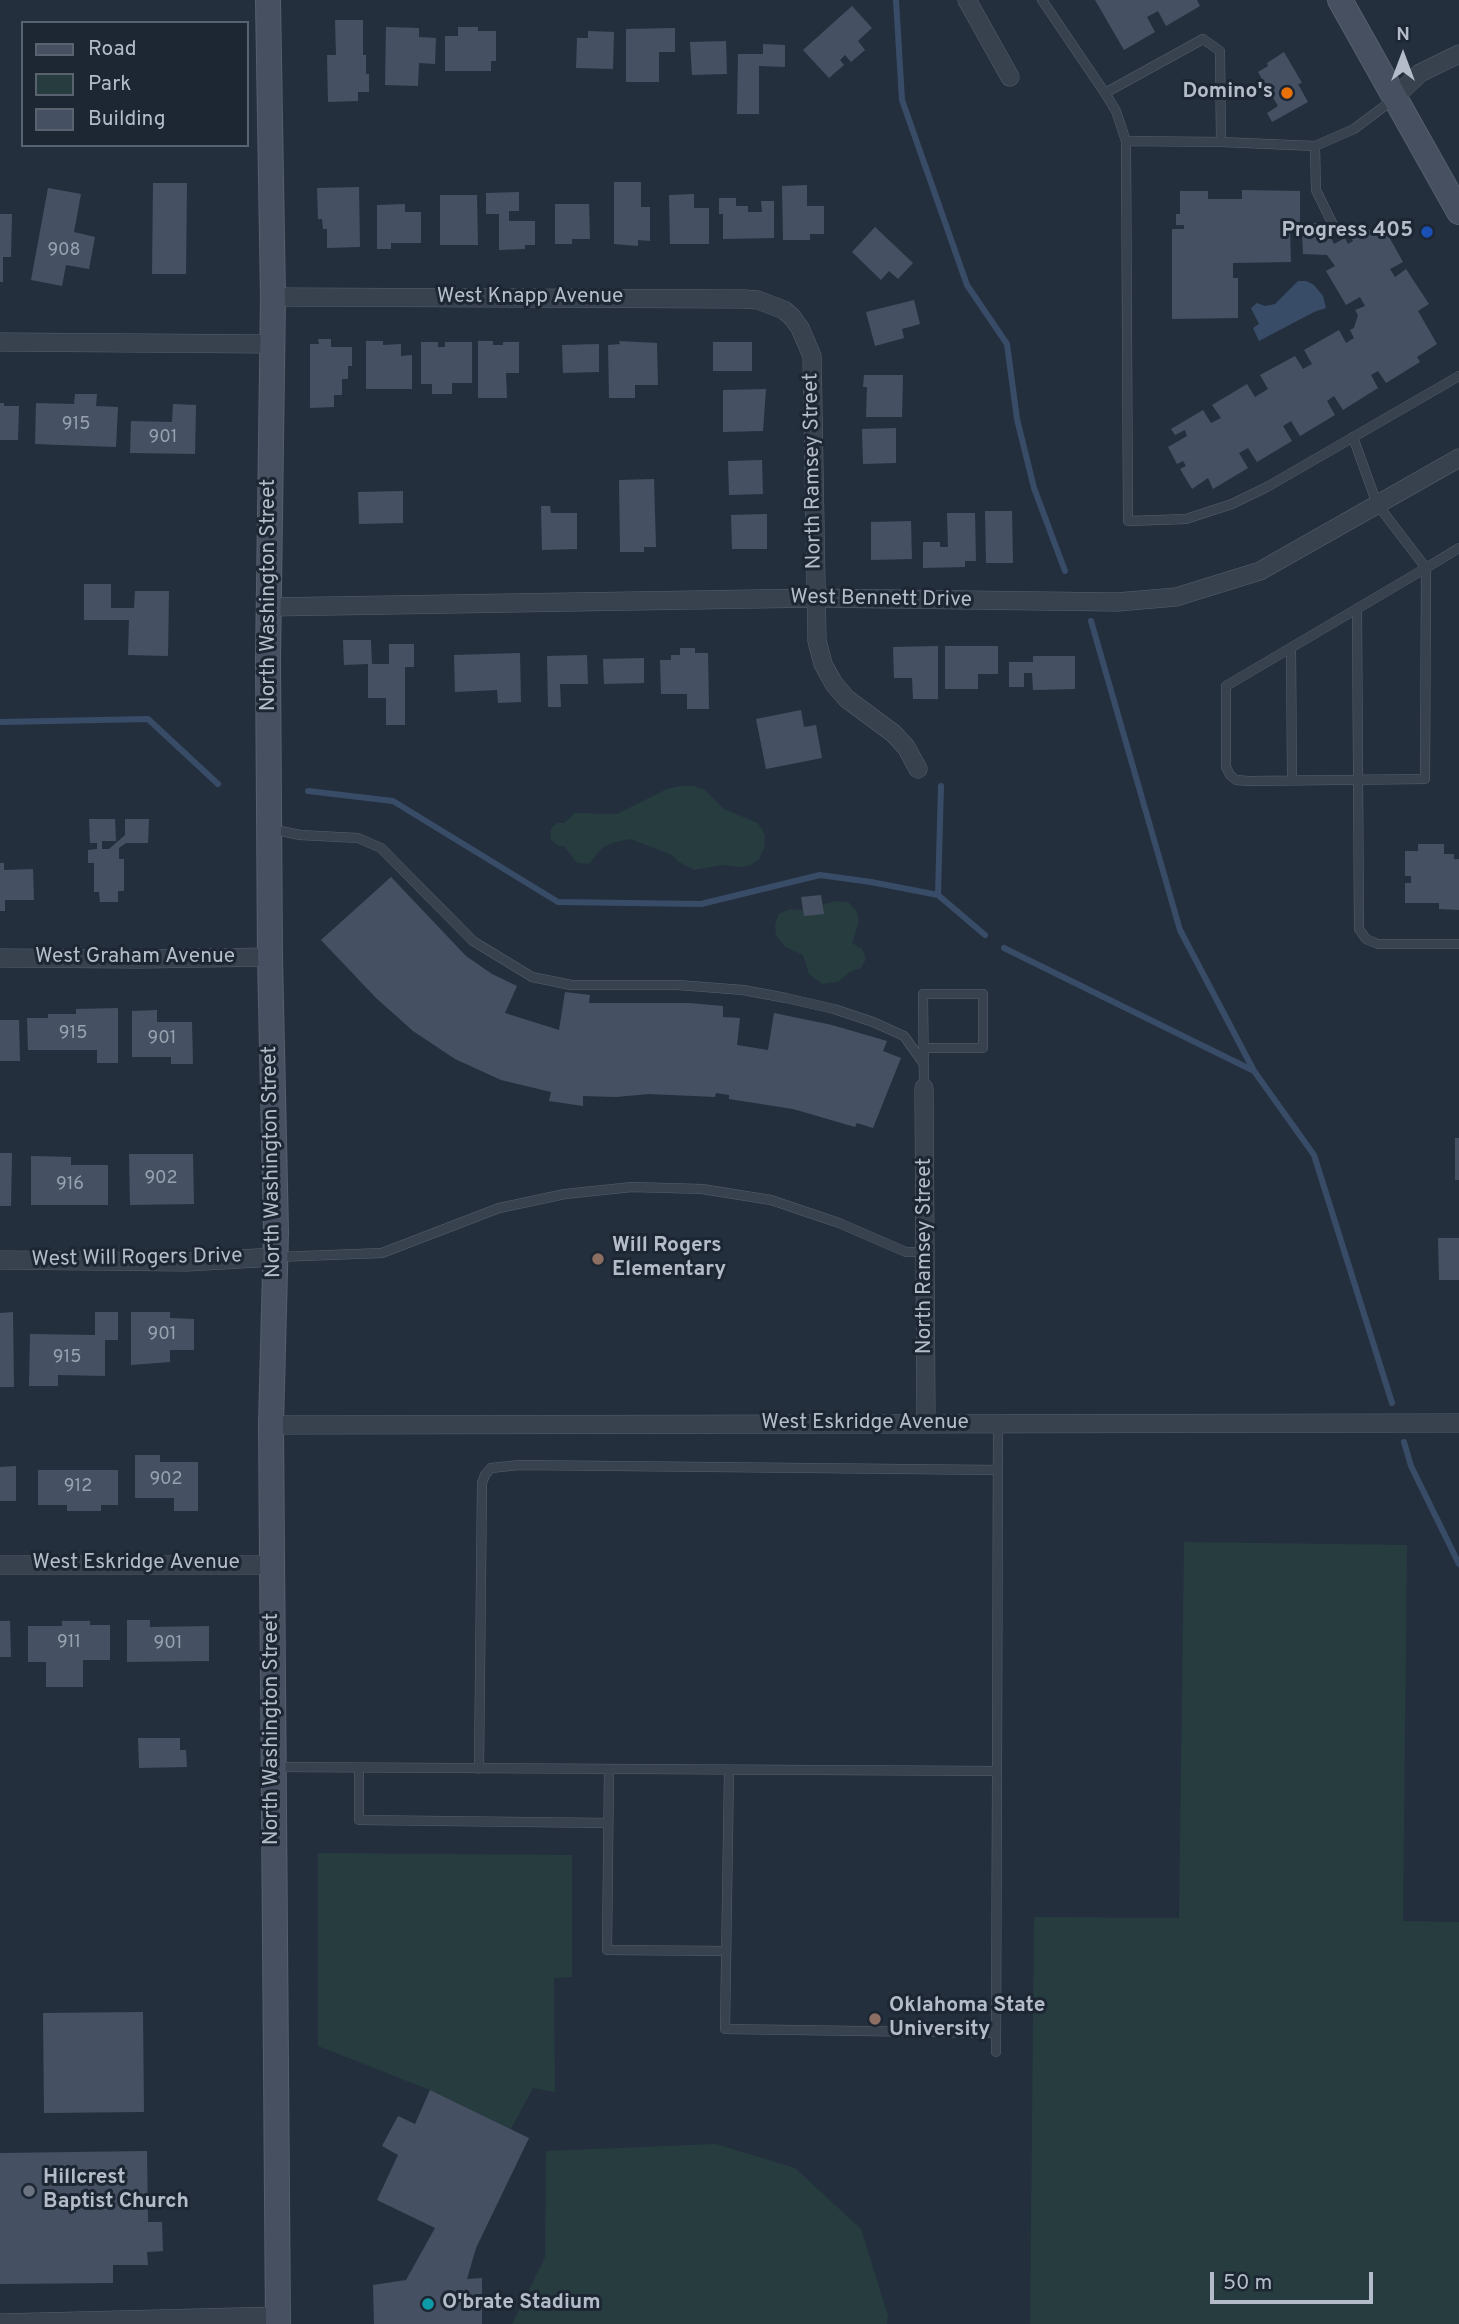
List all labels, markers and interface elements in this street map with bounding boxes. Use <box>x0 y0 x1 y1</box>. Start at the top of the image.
legend <box>21 21 248 147</box>
north arrow <box>1368 21 1438 91</box>
text: N <box>1396 23 1410 47</box>
text: Road <box>88 36 137 63</box>
text: Park <box>88 71 131 98</box>
place label: Domino's <box>1182 80 1273 106</box>
marker: Domino's <box>1279 85 1295 101</box>
text: Building <box>88 106 166 133</box>
place label: Progress 405 <box>1281 219 1413 245</box>
marker: Progress 405 <box>1419 224 1435 240</box>
house number: 908 <box>47 240 81 262</box>
street label: West Knapp Avenue <box>437 285 623 311</box>
street label: North Ramsey Street <box>800 373 828 569</box>
house number: 915 <box>62 414 90 436</box>
house number: 901 <box>149 427 177 449</box>
street label: North Washington Street <box>257 479 283 711</box>
street label: West Bennett Drive <box>790 586 972 614</box>
street label: West Graham Avenue <box>35 945 235 971</box>
house number: 915 <box>59 1023 87 1045</box>
house number: 901 <box>148 1028 176 1050</box>
street label: North Washington Street <box>258 1046 288 1278</box>
street label: North Ramsey Street <box>913 1158 939 1354</box>
house number: 902 <box>144 1168 178 1190</box>
house number: 916 <box>56 1174 84 1196</box>
place label: Will Rogers Elementary <box>612 1234 726 1284</box>
street label: West Will Rogers Drive <box>31 1245 243 1273</box>
marker: Will Rogers Elementary <box>590 1251 606 1267</box>
house number: 901 <box>148 1324 176 1346</box>
house number: 915 <box>53 1347 81 1369</box>
street label: West Eskridge Avenue <box>761 1411 969 1437</box>
house number: 902 <box>149 1469 183 1491</box>
house number: 912 <box>64 1476 92 1498</box>
street label: West Eskridge Avenue <box>32 1551 240 1577</box>
street label: North Washington Street <box>260 1613 286 1845</box>
house number: 911 <box>57 1632 81 1654</box>
house number: 901 <box>154 1633 182 1655</box>
place label: Oklahoma State University <box>889 1994 1045 2044</box>
marker: Oklahoma State University <box>867 2011 883 2027</box>
place label: Hillcrest Baptist Church <box>43 2166 189 2216</box>
marker: Hillcrest Baptist Church <box>21 2183 37 2199</box>
scale bar <box>1214 2258 1377 2302</box>
text: 50 m <box>1223 2270 1272 2297</box>
place label: O'brate Stadium <box>442 2291 601 2317</box>
marker: O'brate Stadium <box>420 2296 436 2312</box>

